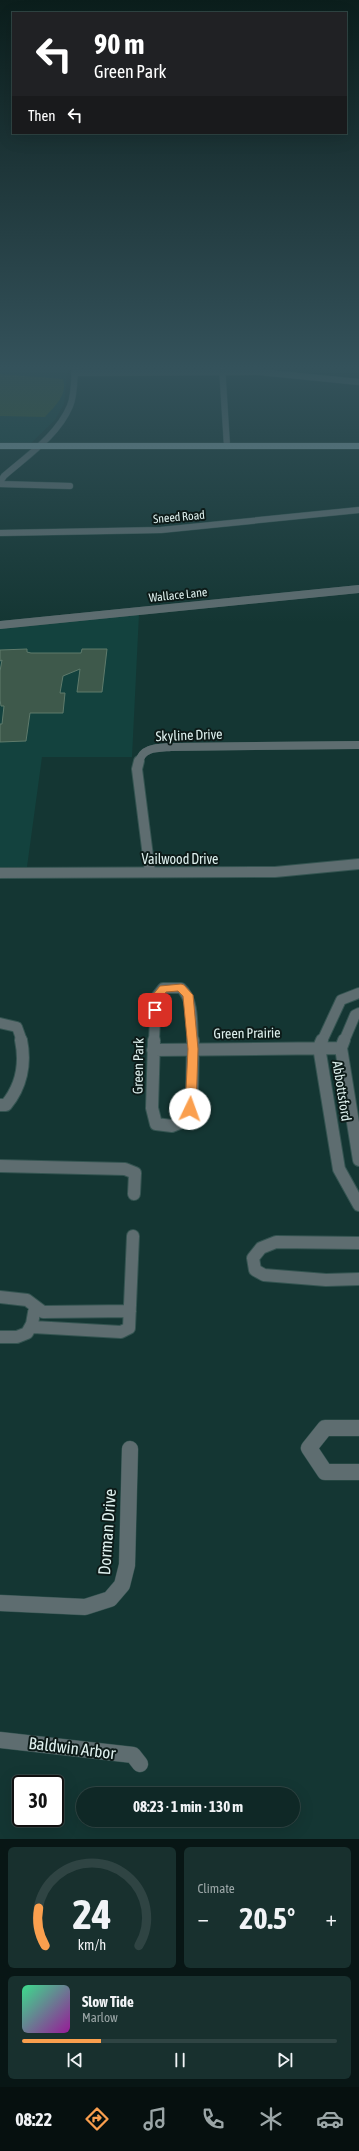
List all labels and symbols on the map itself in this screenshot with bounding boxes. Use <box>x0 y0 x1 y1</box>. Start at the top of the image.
street label: Sneed Road <box>153 508 205 526</box>
street label: Wallace Lane <box>148 585 208 605</box>
street label: Skyline Drive <box>155 726 223 744</box>
street label: Vailwood Drive <box>142 851 218 867</box>
pin <box>138 993 172 1027</box>
street label: Green Prairie <box>213 1024 281 1042</box>
street label: Green Park <box>130 1038 146 1094</box>
street label: Abbottsford <box>329 1060 355 1122</box>
position arrow <box>169 1088 211 1130</box>
street label: Dorman Drive <box>94 1488 120 1576</box>
street label: Baldwin Arbor <box>27 1733 118 1763</box>
speed limit sign: 30 <box>12 1775 64 1827</box>

